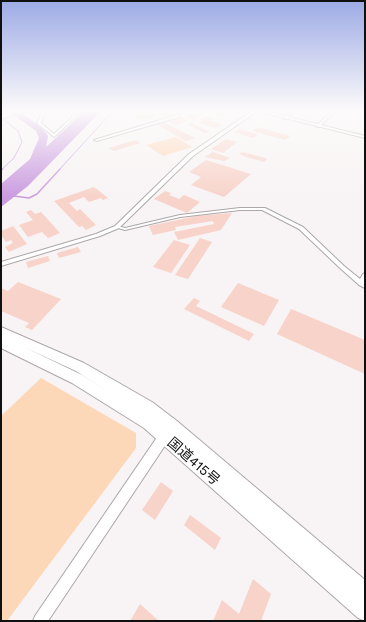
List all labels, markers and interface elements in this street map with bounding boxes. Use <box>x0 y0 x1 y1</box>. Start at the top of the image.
street label: 国道415号 <box>165 434 223 488</box>

